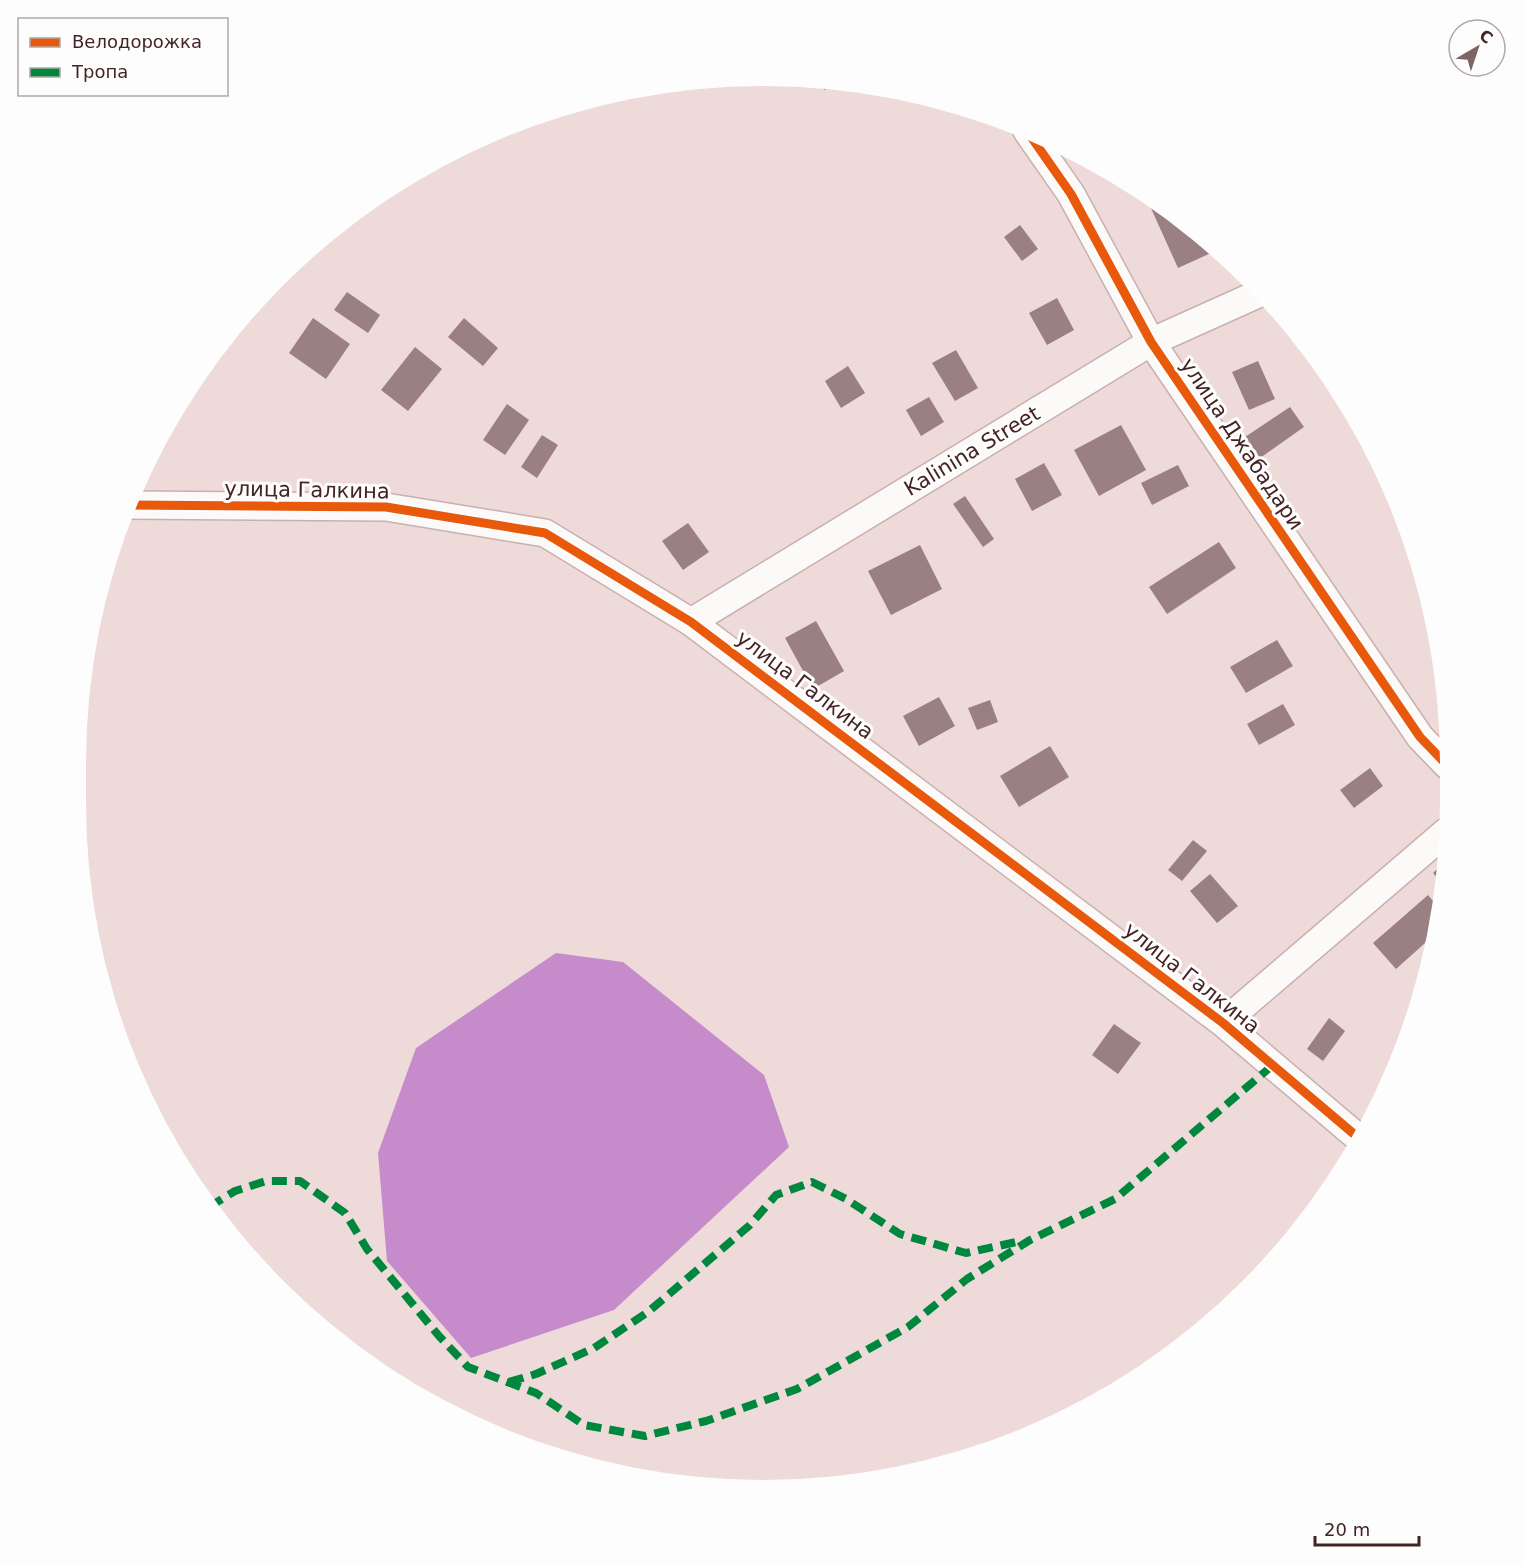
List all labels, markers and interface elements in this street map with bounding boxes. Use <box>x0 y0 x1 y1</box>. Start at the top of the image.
legend <box>18 18 228 96</box>
north arrow <box>1447 18 1507 78</box>
text: С <box>1476 26 1497 48</box>
text: Велодорожка <box>72 31 202 52</box>
text: Тропа <box>71 61 128 82</box>
street label: улица Джабадари <box>1176 354 1308 534</box>
street label: Kalinina Street <box>900 401 1044 501</box>
street label: улица Галкина <box>224 477 390 503</box>
street label: улица Галкина <box>732 626 878 744</box>
street label: улица Галкина <box>1119 918 1265 1038</box>
scale bar <box>1315 1509 1418 1547</box>
text: 20 m <box>1324 1519 1370 1540</box>

